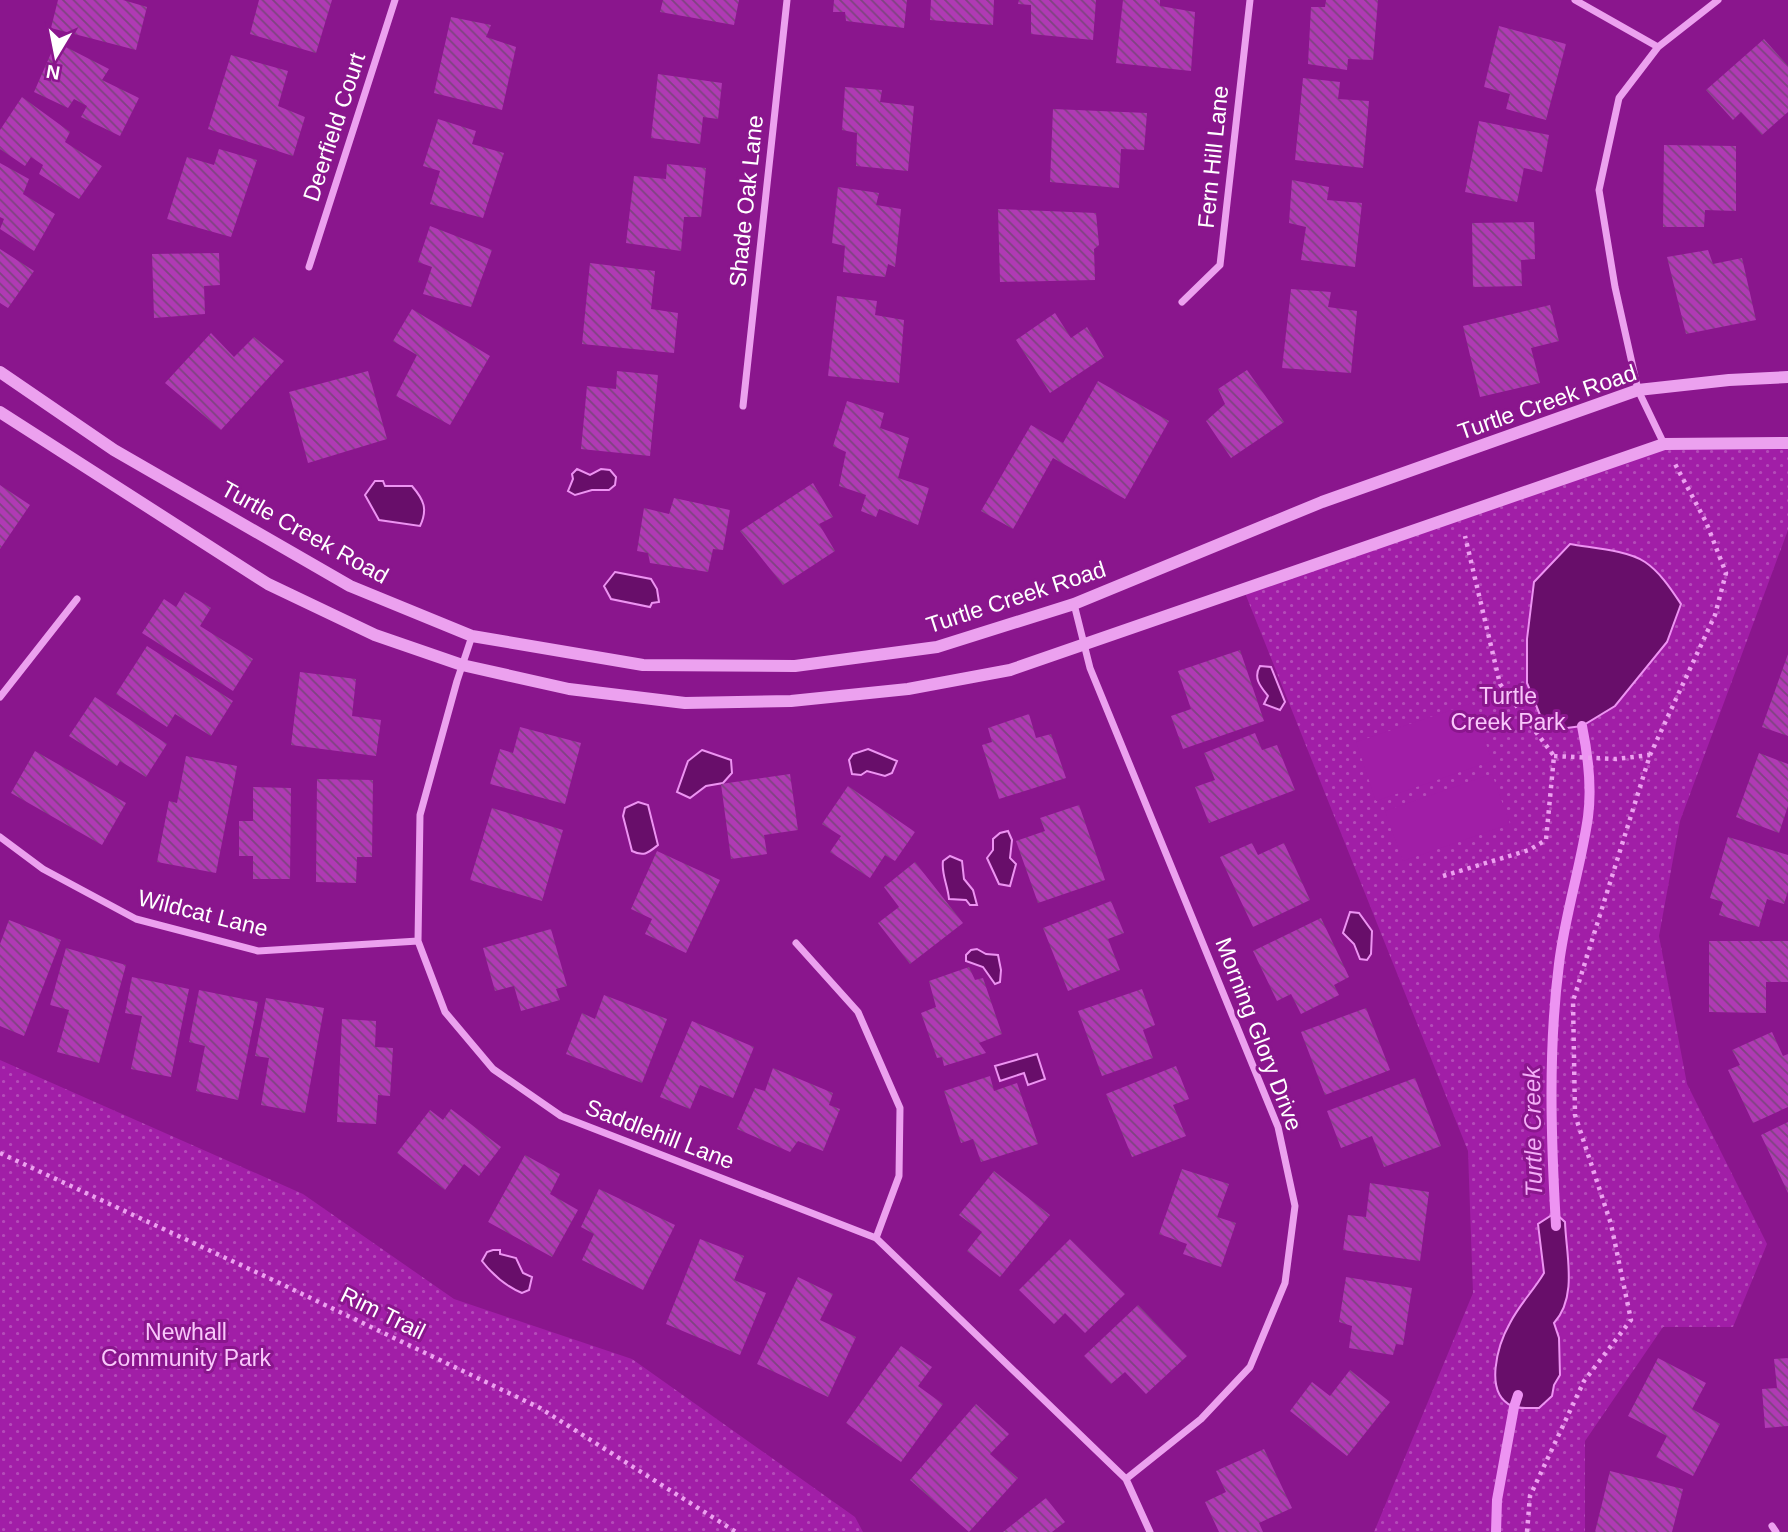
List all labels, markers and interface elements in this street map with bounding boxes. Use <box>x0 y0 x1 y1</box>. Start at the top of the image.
north arrow <box>21 21 91 91</box>
street label: Deerfield Court <box>298 49 370 205</box>
text: N <box>45 61 62 84</box>
street label: Fern Hill Lane <box>1193 84 1233 230</box>
street label: Shade Oak Lane <box>724 114 768 288</box>
street label: Turtle Creek Road <box>1454 359 1640 445</box>
street label: Turtle Creek Road <box>217 475 393 589</box>
street label: Turtle Creek Road <box>923 556 1109 638</box>
park label: Turtle Creek Park <box>1450 683 1566 735</box>
street label: Wildcat Lane <box>135 884 271 942</box>
street label: Morning Glory Drive <box>1210 934 1308 1134</box>
water label: Turtle Creek <box>1518 1065 1547 1197</box>
street label: Saddlehill Lane <box>582 1094 738 1174</box>
street label: Rim Trail <box>337 1281 429 1345</box>
park label: Newhall Community Park <box>101 1319 271 1371</box>

